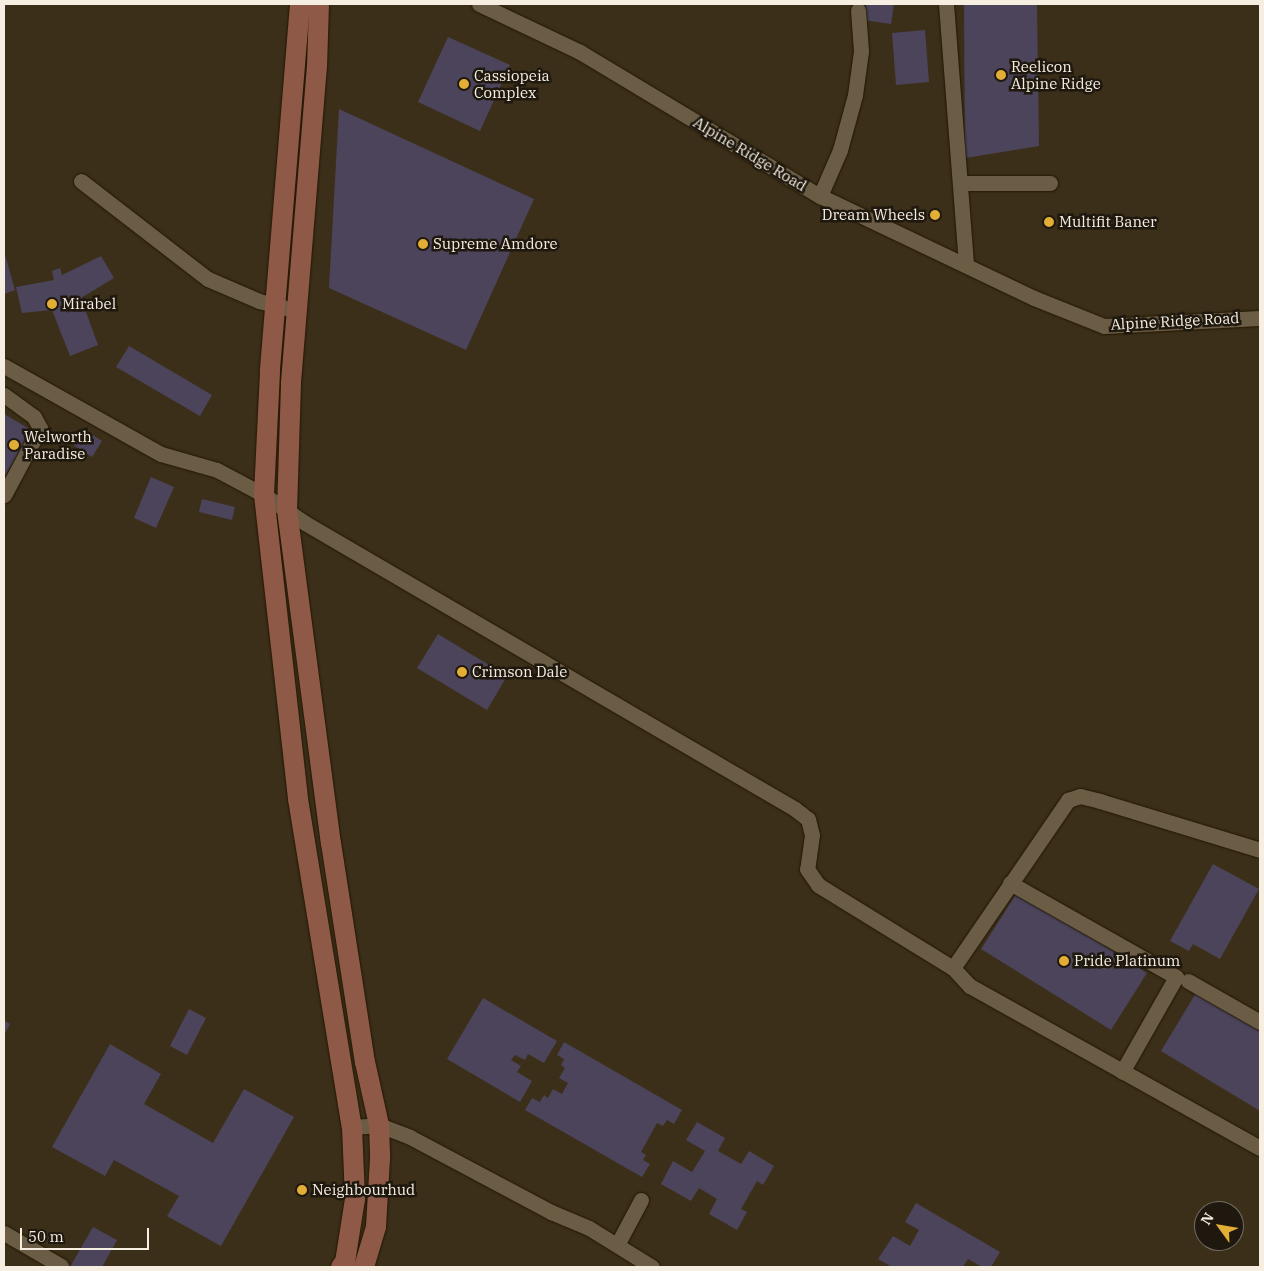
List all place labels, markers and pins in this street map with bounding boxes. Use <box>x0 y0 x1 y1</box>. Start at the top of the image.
place label: Reelicon Alpine Ridge <box>1011 57 1101 92</box>
place label: Cassiopeia Complex <box>474 66 550 101</box>
marker: Reelicon Alpine Ridge <box>995 69 1007 81</box>
marker: Cassiopeia Complex <box>458 78 470 90</box>
place label: Dream Wheels <box>822 206 925 224</box>
marker: Dream Wheels <box>929 209 941 221</box>
place label: Multifit Baner <box>1059 213 1157 231</box>
marker: Multifit Baner <box>1043 216 1055 228</box>
place label: Supreme Amdore <box>433 235 558 253</box>
marker: Supreme Amdore <box>417 238 429 250</box>
place label: Mirabel <box>62 295 116 313</box>
marker: Mirabel <box>46 298 58 310</box>
place label: Welworth Paradise <box>24 427 92 462</box>
marker: Welworth Paradise <box>8 439 20 451</box>
place label: Crimson Dale <box>472 663 567 681</box>
marker: Crimson Dale <box>456 666 468 678</box>
place label: Pride Platinum <box>1074 952 1180 970</box>
marker: Pride Platinum <box>1058 955 1070 967</box>
place label: Neighbourhud <box>312 1181 415 1199</box>
marker: Neighbourhud <box>296 1184 308 1196</box>

